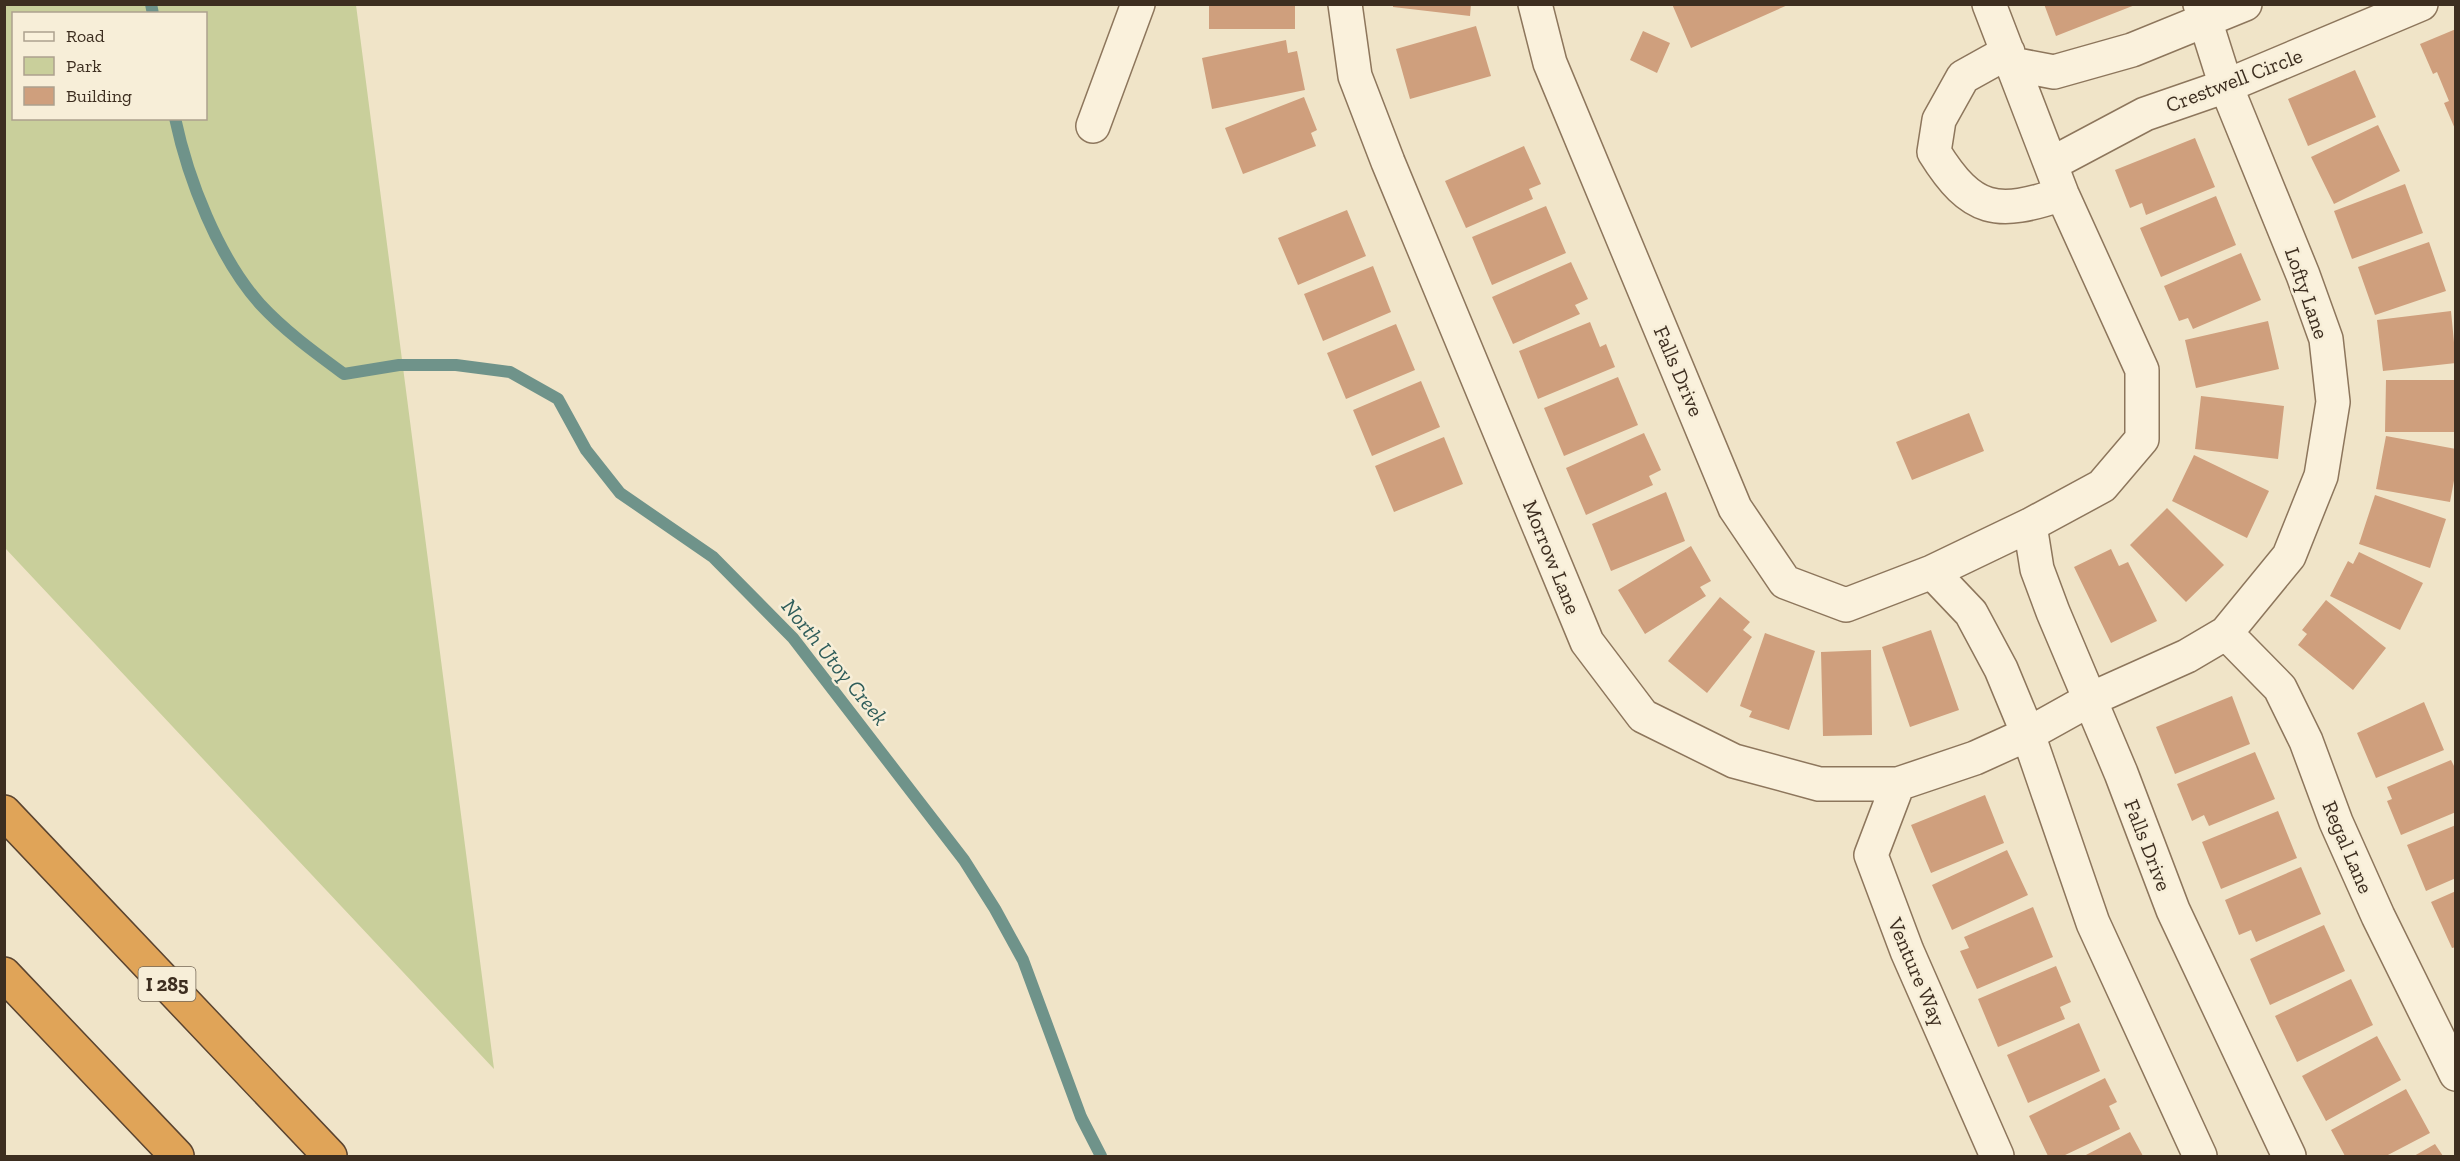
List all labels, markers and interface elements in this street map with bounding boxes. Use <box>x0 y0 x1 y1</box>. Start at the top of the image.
legend <box>12 12 207 120</box>
text: Road <box>66 25 105 47</box>
street label: Crestwell Circle <box>2162 42 2306 118</box>
text: Park <box>66 55 102 77</box>
text: Building <box>66 85 132 107</box>
street label: Lofty Lane <box>2280 244 2334 342</box>
street label: Falls Drive <box>1649 322 1709 420</box>
street label: Morrow Lane <box>1518 496 1586 618</box>
water label: North Utoy Creek <box>776 593 894 731</box>
street label: Falls Drive <box>2119 796 2177 894</box>
street label: Regal Lane <box>2317 797 2379 897</box>
street label: Venture Way <box>1883 913 1951 1030</box>
road number: I 285 <box>138 967 195 1001</box>

